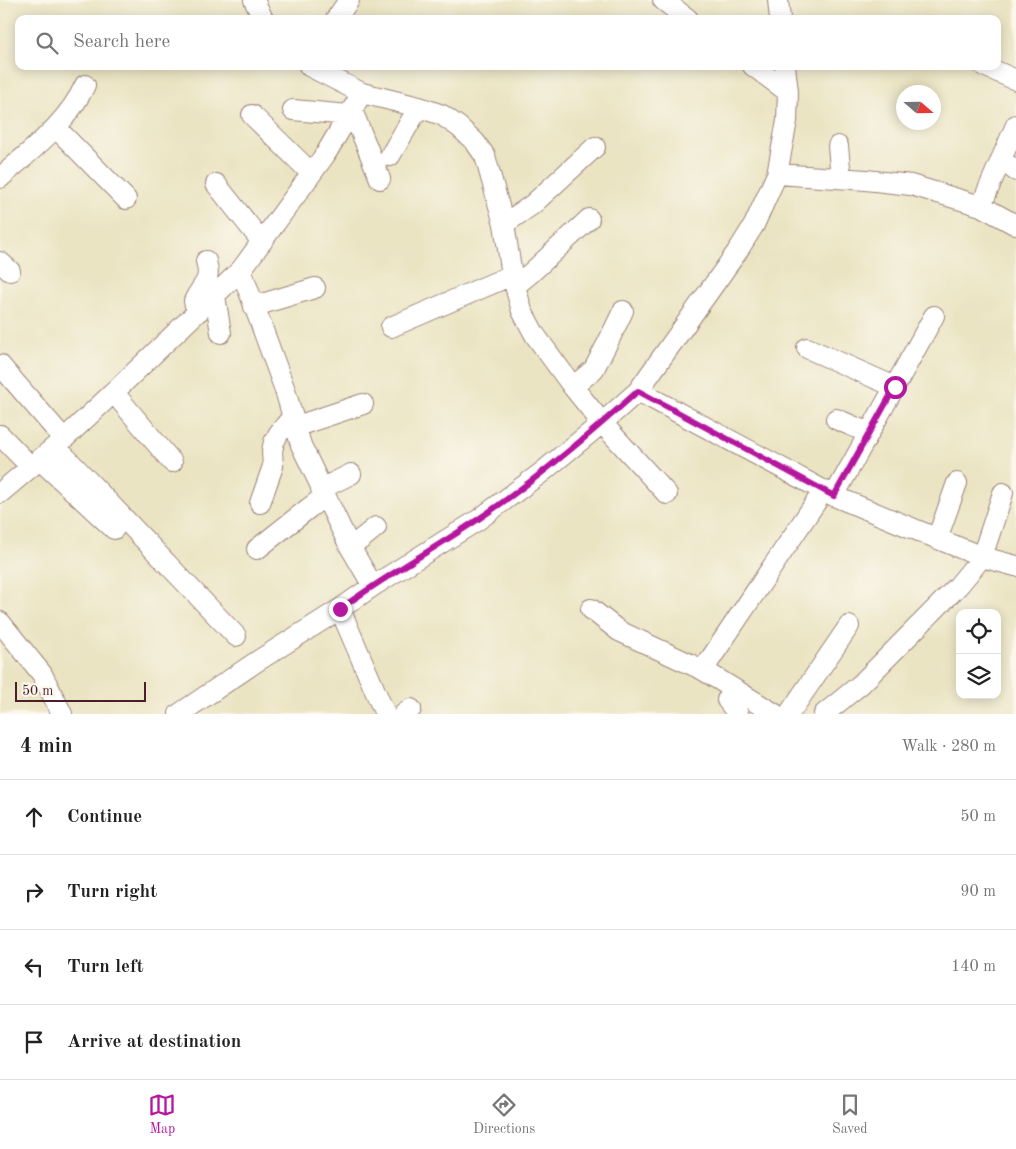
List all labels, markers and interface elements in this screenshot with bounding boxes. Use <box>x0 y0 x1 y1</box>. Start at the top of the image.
search box <box>15 15 1001 70</box>
icon: search <box>33 29 61 57</box>
text: Search here <box>73 33 170 52</box>
north arrow <box>896 85 941 130</box>
route start <box>884 376 907 399</box>
route end <box>329 598 352 621</box>
map controls <box>956 609 1001 699</box>
button: locate <box>956 609 1001 654</box>
button: layers <box>956 654 1001 699</box>
scale bar <box>15 679 146 702</box>
text: 50 m <box>22 684 53 698</box>
text: 4 min <box>20 736 73 757</box>
text: Walk · 280 m <box>901 739 996 755</box>
icon: ahead <box>20 803 48 831</box>
text: Continue <box>67 808 142 827</box>
text: 50 m <box>960 809 996 825</box>
icon: right <box>20 878 48 906</box>
text: Turn right <box>67 883 157 902</box>
text: 90 m <box>960 884 996 900</box>
icon: left <box>20 953 48 981</box>
text: Turn left <box>67 958 144 977</box>
text: 140 m <box>951 959 996 975</box>
icon: arrive <box>20 1028 48 1056</box>
text: Arrive at destination <box>67 1033 241 1052</box>
tab: Map <box>148 1091 176 1138</box>
tab: Directions <box>473 1091 535 1138</box>
tab: Saved <box>832 1091 868 1138</box>

